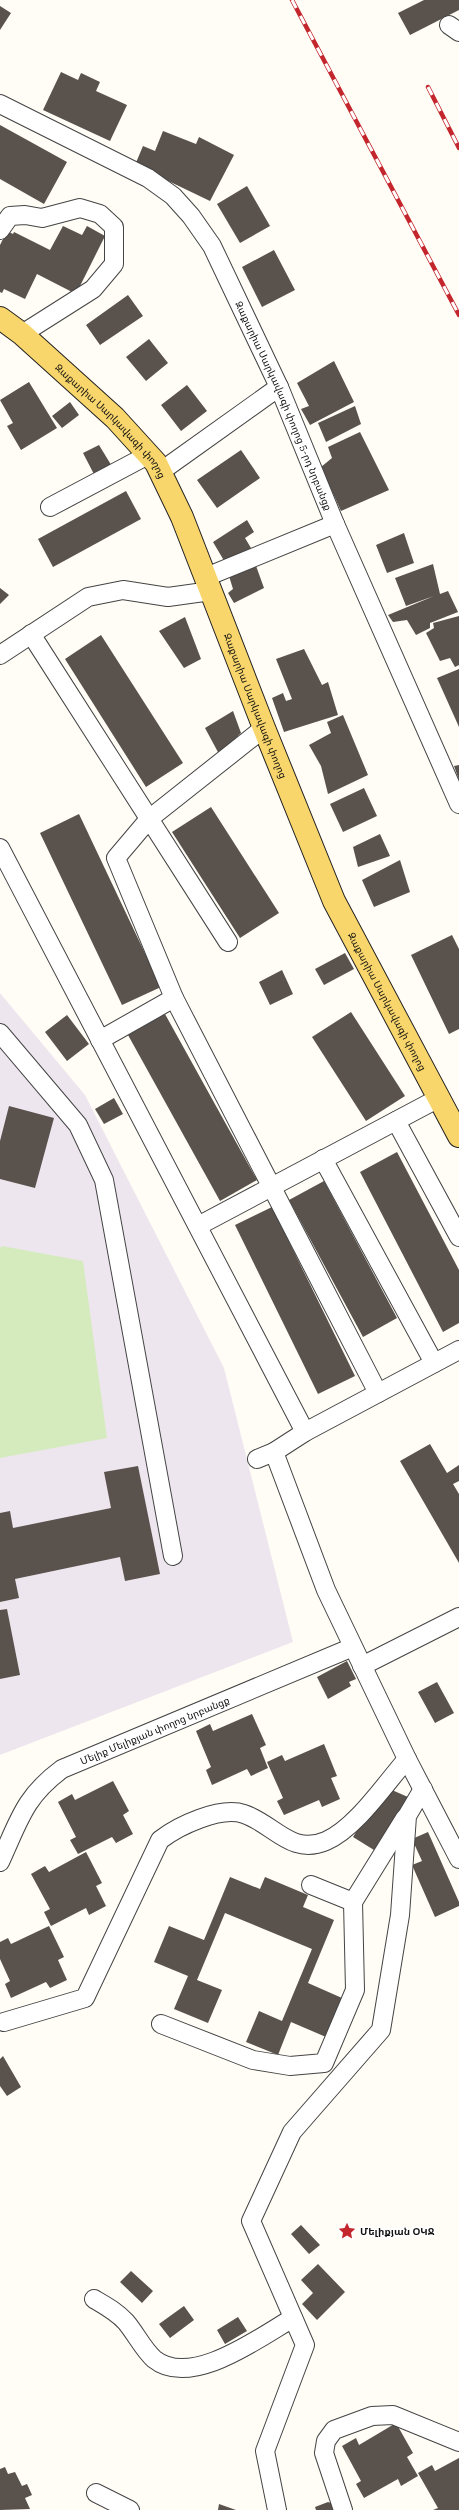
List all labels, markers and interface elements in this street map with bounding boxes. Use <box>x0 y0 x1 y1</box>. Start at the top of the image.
street label: Զաքարիա Սարկավագի փողոց 5-րդ նրբանցք <box>233 299 335 512</box>
street label: Զաքարիա Սարկավագի փողոց <box>53 361 169 480</box>
street label: Զաքարիա Սարկավագի փողոց <box>221 631 290 780</box>
street label: Զաքարիա Սարկավագի փողոց <box>345 930 430 1073</box>
street label: Մելիք Մելիքյան փողոց նրբանցք <box>78 1693 231 1767</box>
place icon: Մելիքյան ՕԿՋ <box>337 2221 357 2241</box>
place label: Մելիքյան ՕԿՋ <box>360 2225 435 2238</box>

